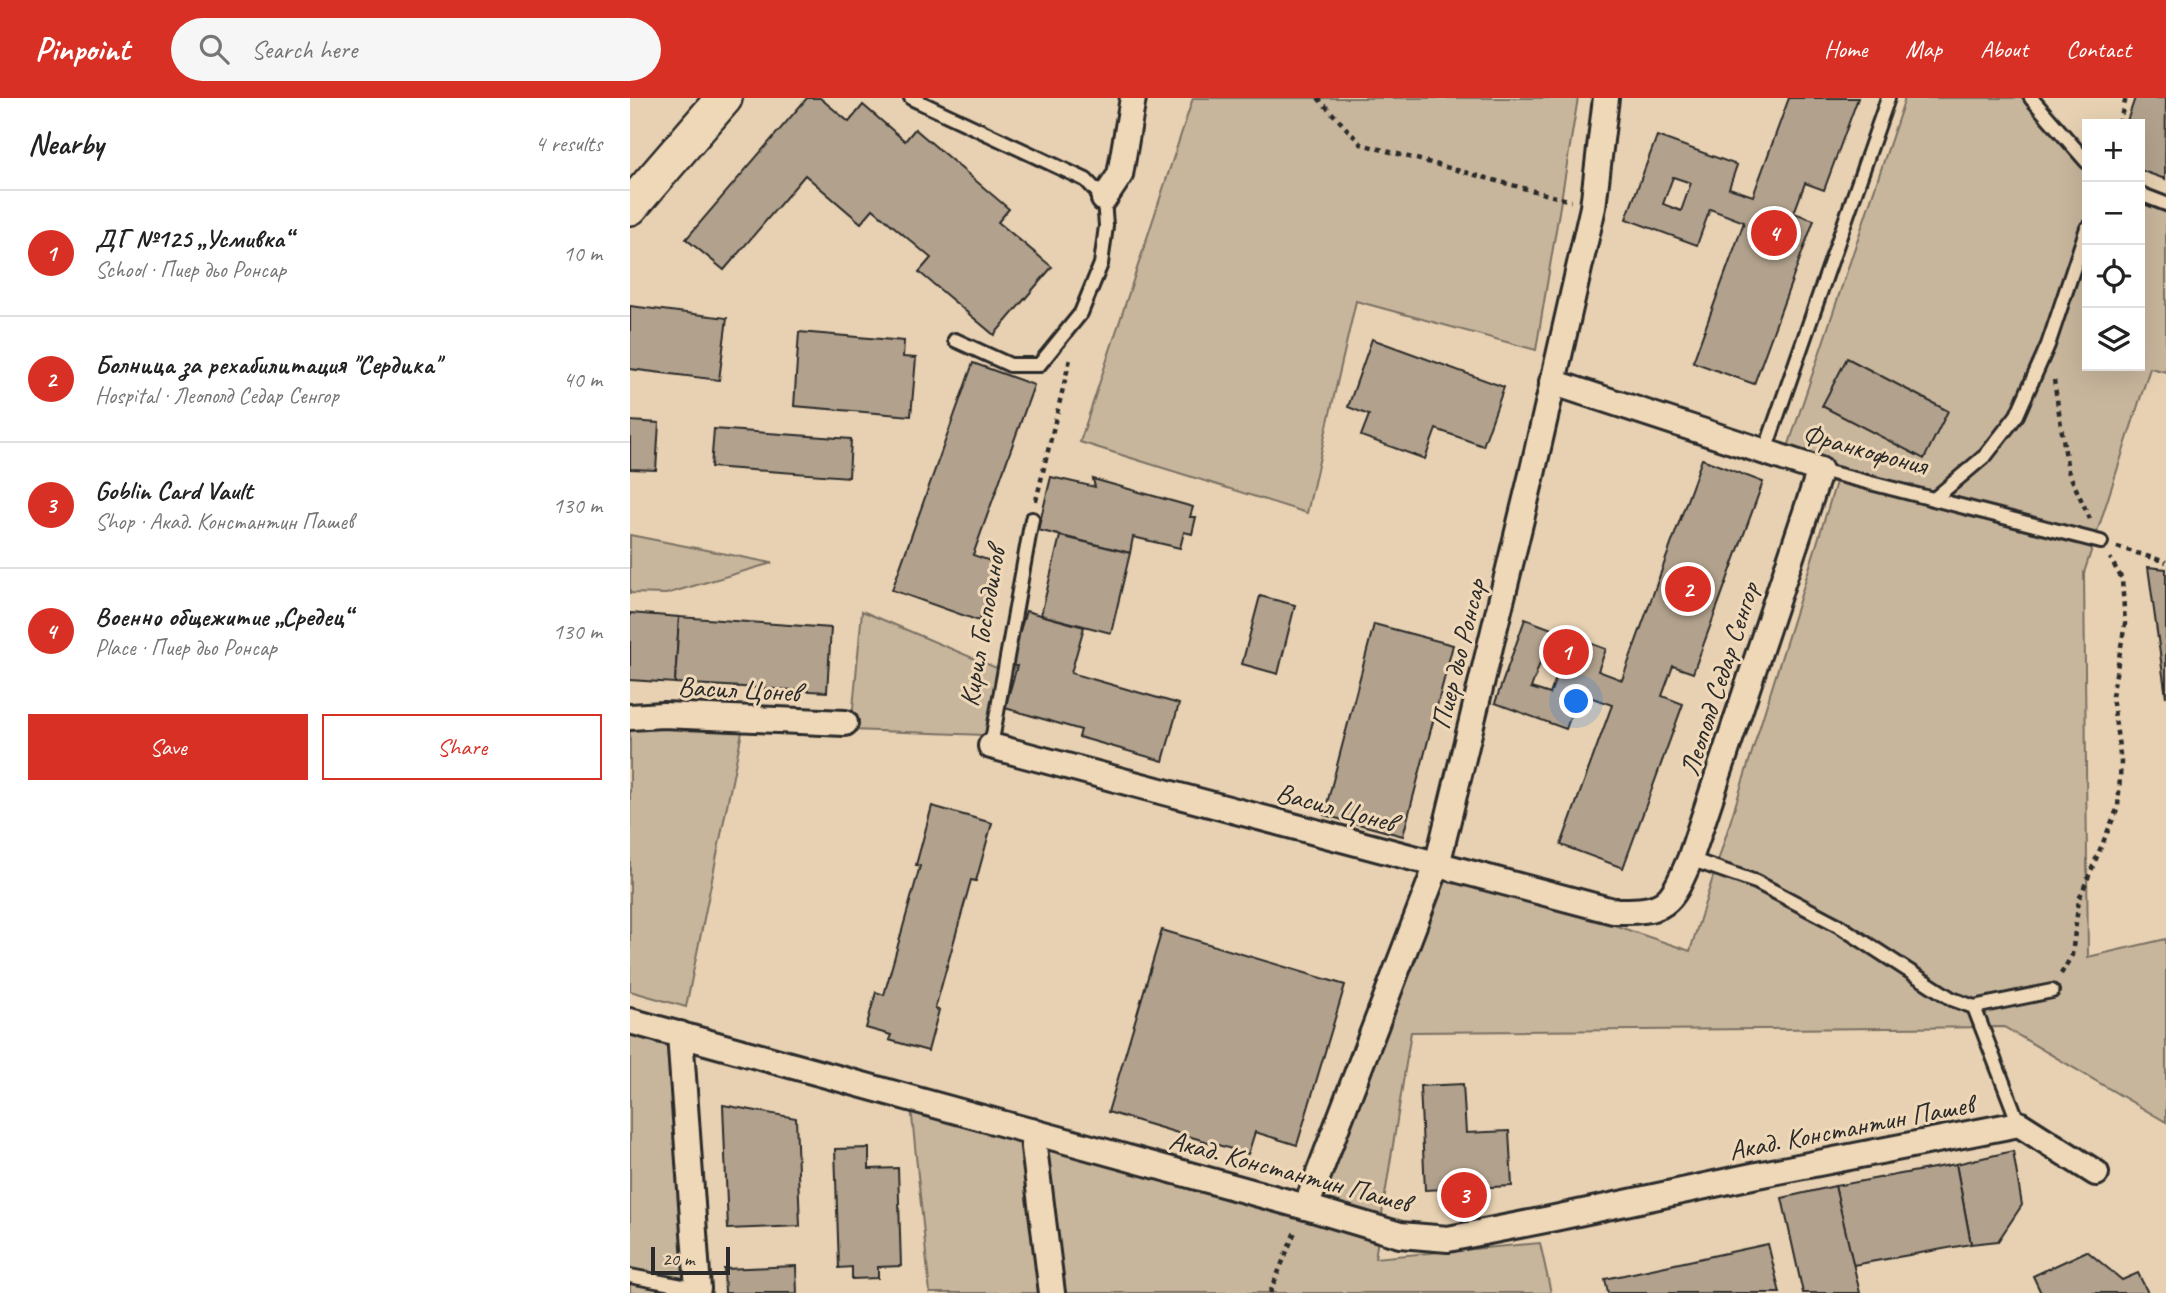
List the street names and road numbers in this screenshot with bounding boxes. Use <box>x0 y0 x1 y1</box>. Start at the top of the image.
street label: Франкофония <box>1799 416 1933 483</box>
street label: Кирил Господинов <box>951 538 1014 709</box>
street label: Пиер дьо Ронсар <box>1422 573 1494 733</box>
street label: Леополд Седар Сенгор <box>1671 576 1767 780</box>
street label: Васил Цонев <box>677 668 807 710</box>
street label: Васил Цонев <box>1273 774 1406 841</box>
street label: Акад. Константин Пашев <box>1726 1085 1981 1168</box>
street label: Акад. Константин Пашев <box>1166 1122 1419 1221</box>

